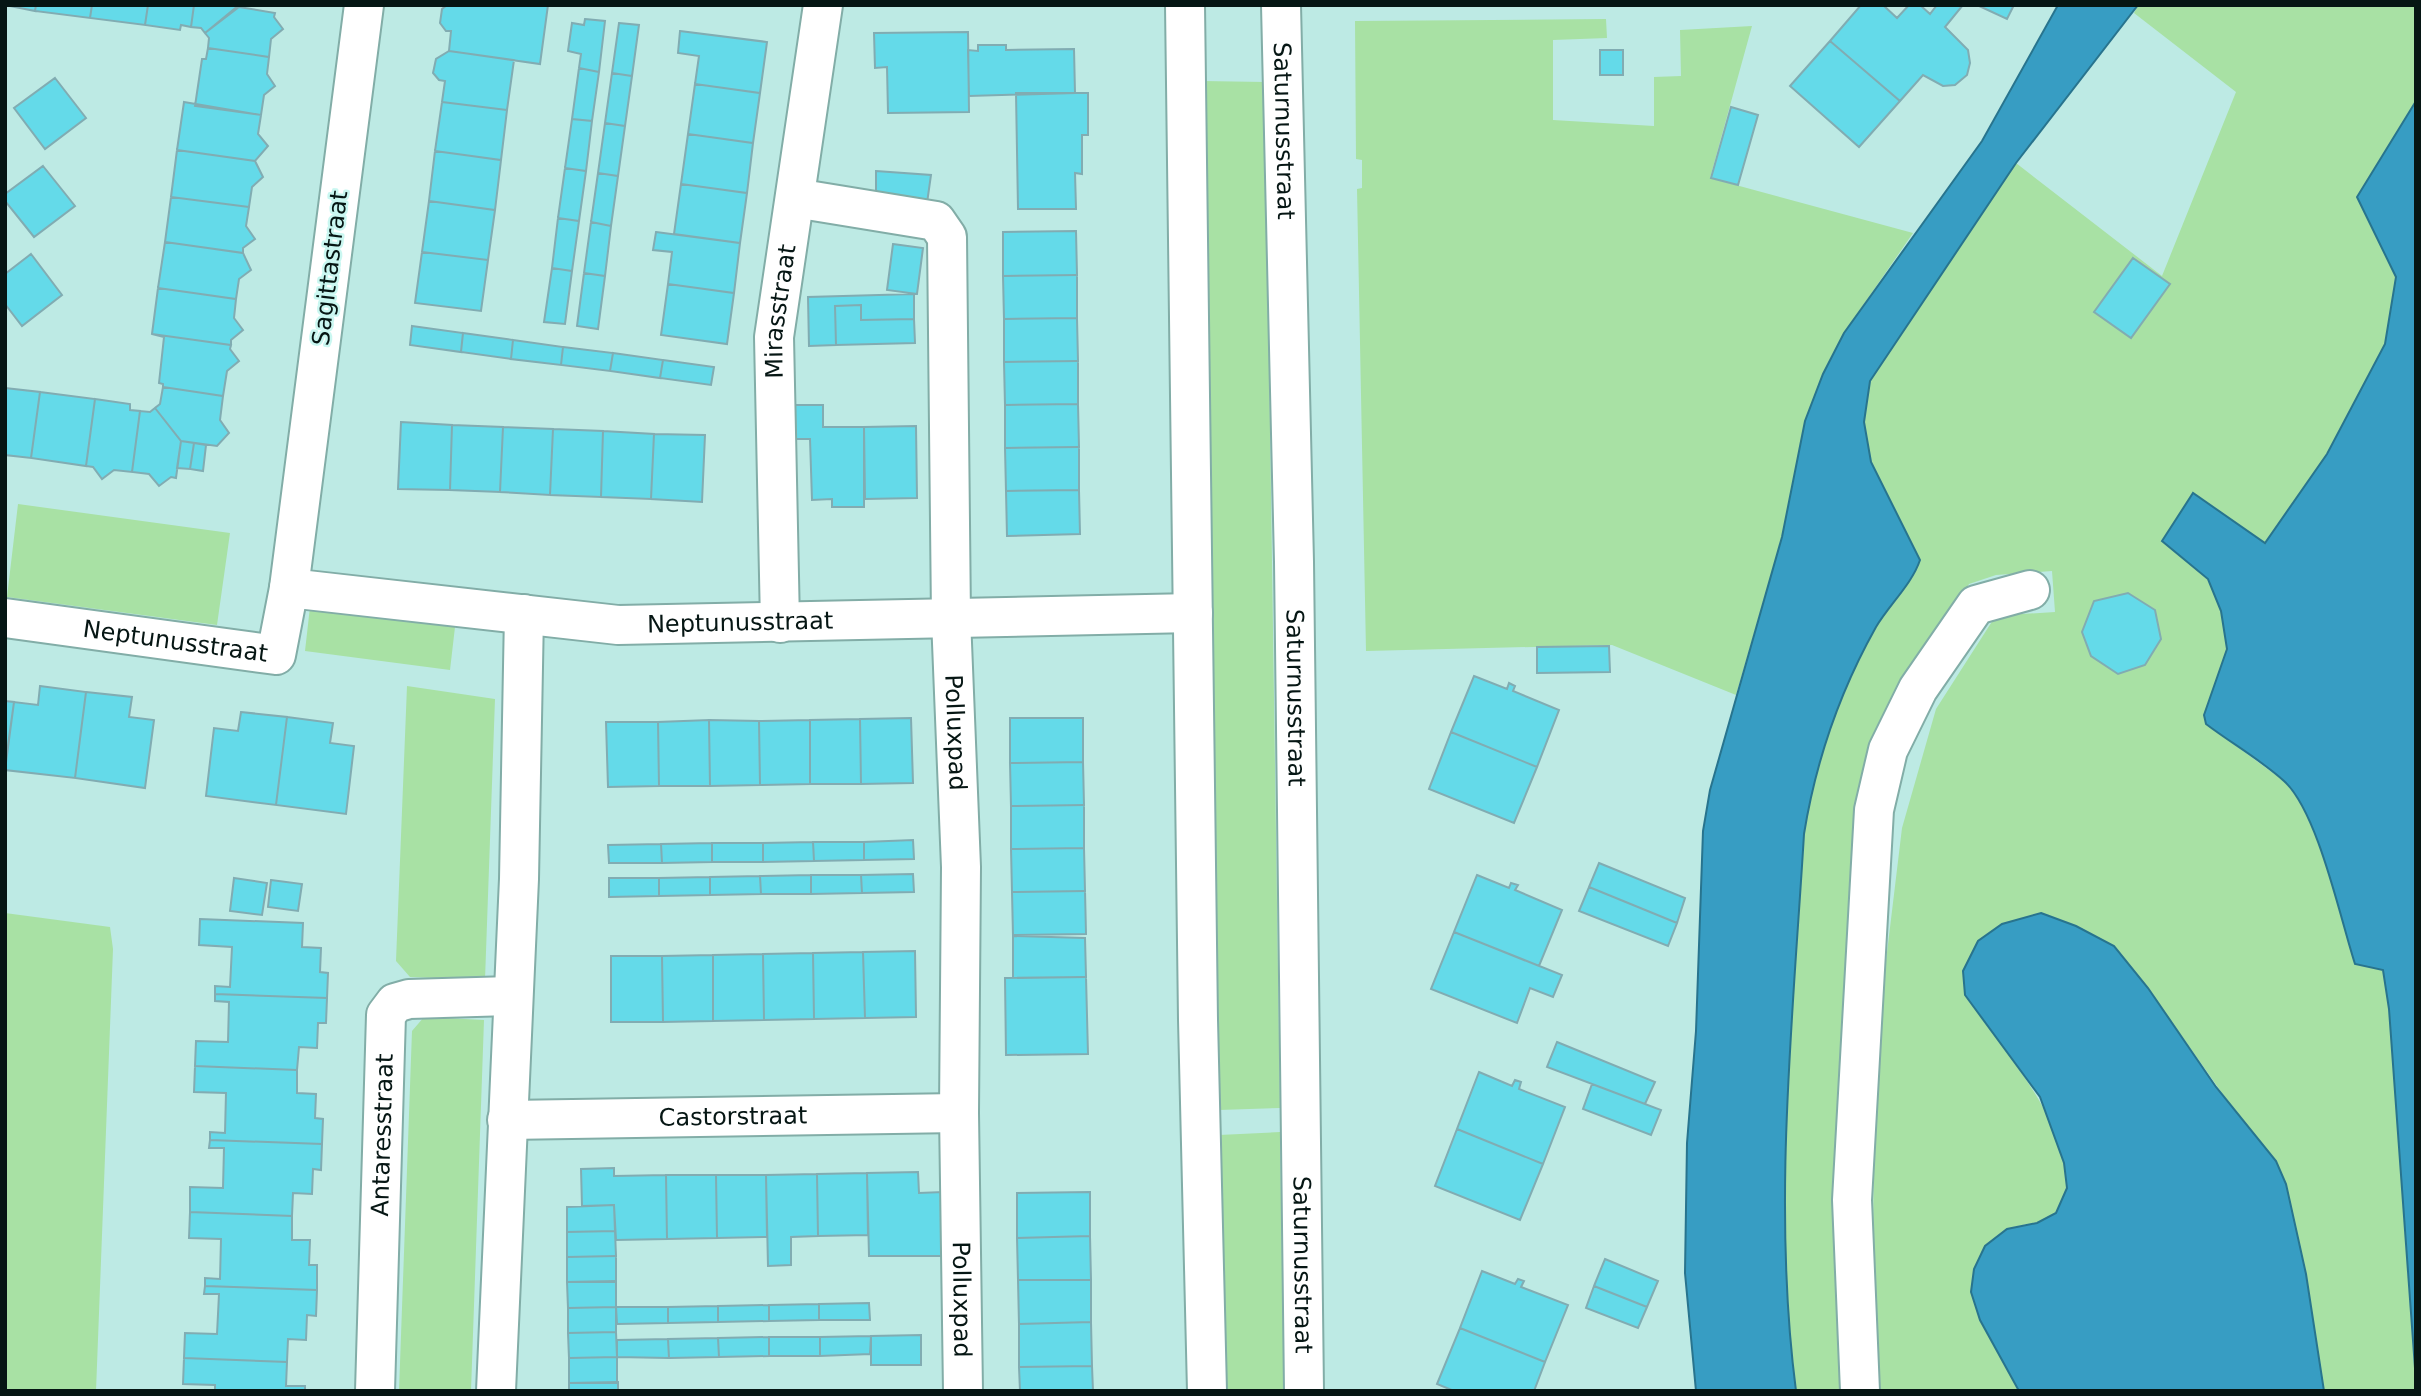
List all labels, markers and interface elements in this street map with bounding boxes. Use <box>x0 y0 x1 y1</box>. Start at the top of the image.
street label: Saturnusstraat <box>1268 42 1300 220</box>
street label: Sagittastraat <box>307 189 353 347</box>
street label: Mirasstraat <box>760 242 802 379</box>
street label: Neptunusstraat <box>647 607 833 638</box>
street label: Saturnusstraat <box>1281 609 1311 787</box>
street label: Neptunusstraat <box>81 615 270 668</box>
street label: Polluxpad <box>939 674 972 791</box>
street label: Antaresstraat <box>366 1053 399 1217</box>
street label: Castorstraat <box>658 1101 808 1132</box>
street label: Saturnusstraat <box>1287 1176 1318 1354</box>
street label: Polluxpad <box>947 1241 977 1358</box>

